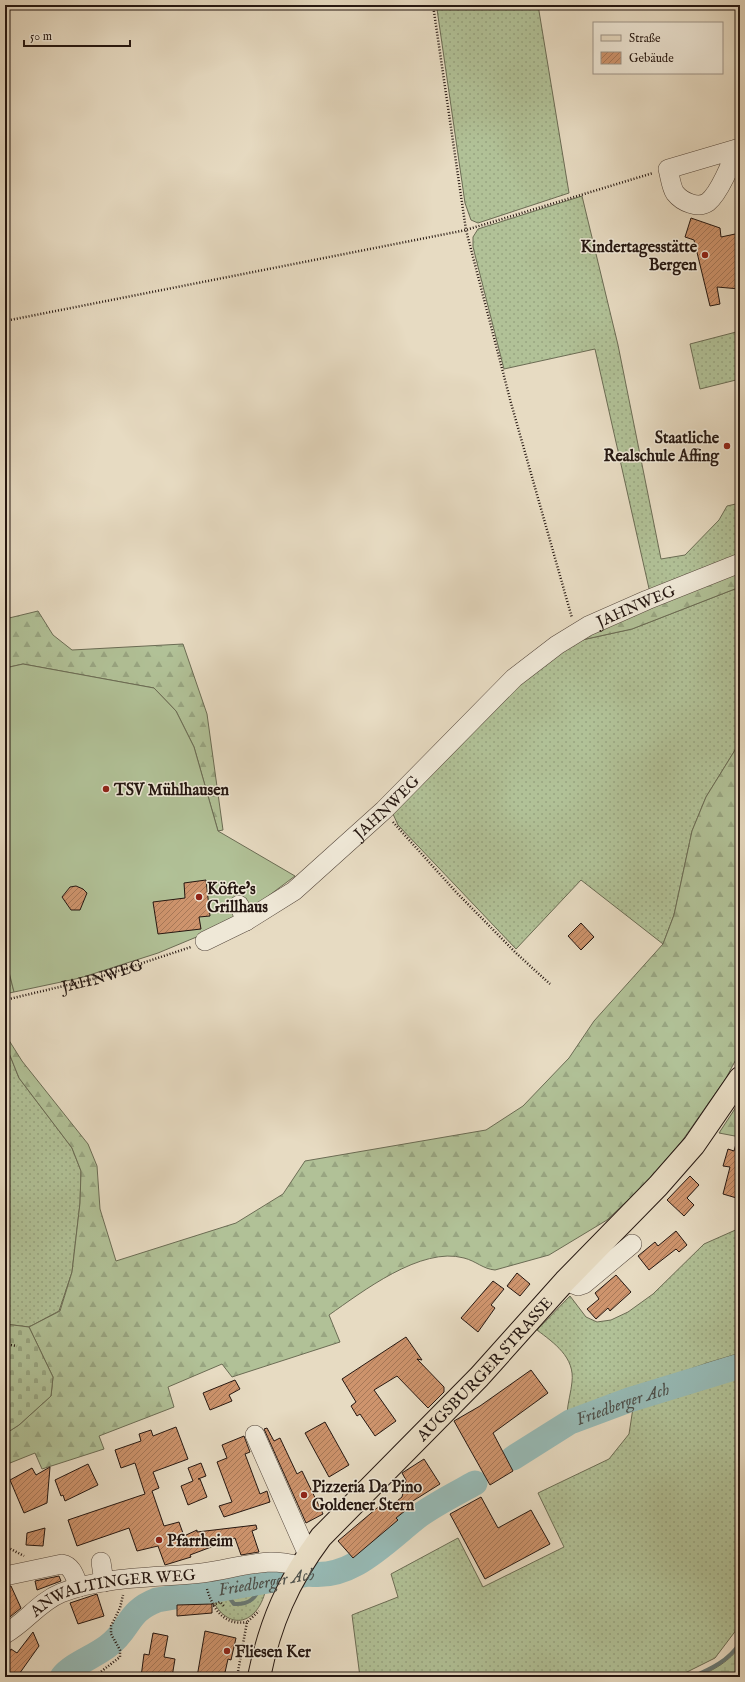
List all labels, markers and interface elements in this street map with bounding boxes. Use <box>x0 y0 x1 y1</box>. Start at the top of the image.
scale bar <box>24 22 130 48</box>
legend <box>593 22 723 74</box>
text: 50 m <box>30 29 52 44</box>
text: Straße <box>629 31 661 46</box>
text: Gebäude <box>629 51 674 66</box>
place label: Kindertagesstätte Bergen <box>580 238 698 276</box>
marker: Kindertagesstätte Bergen <box>700 250 710 260</box>
place label: Staatliche Realschule Affing <box>603 429 720 467</box>
marker: Staatliche Realschule Affing <box>722 441 732 451</box>
street label: JAHNWEG <box>592 582 679 634</box>
street label: JAHNWEG <box>349 772 425 846</box>
place label: TSV Mühlhausen <box>113 781 230 801</box>
marker: TSV Mühlhausen <box>101 784 111 794</box>
place label: Köfte's Grillhaus <box>207 880 268 918</box>
marker: Köfte's Grillhaus <box>194 892 204 902</box>
street label: JAHNWEG <box>58 956 146 999</box>
street label: AUGSBURGER STRASSE <box>413 1294 558 1447</box>
water label: Friedberger Ach <box>573 1379 672 1431</box>
place label: Pizzeria Da Pino Goldener Stern <box>312 1478 423 1516</box>
marker: Pizzeria Da Pino Goldener Stern <box>299 1490 309 1500</box>
place label: Pfarrheim <box>167 1532 234 1552</box>
marker: Pfarrheim <box>154 1535 164 1545</box>
water label: Friedberger Ach <box>217 1565 315 1601</box>
street label: ANWALTINGER WEG <box>26 1566 197 1623</box>
place label: Fliesen Ker <box>235 1643 311 1663</box>
marker: Fliesen Ker <box>222 1646 232 1656</box>

